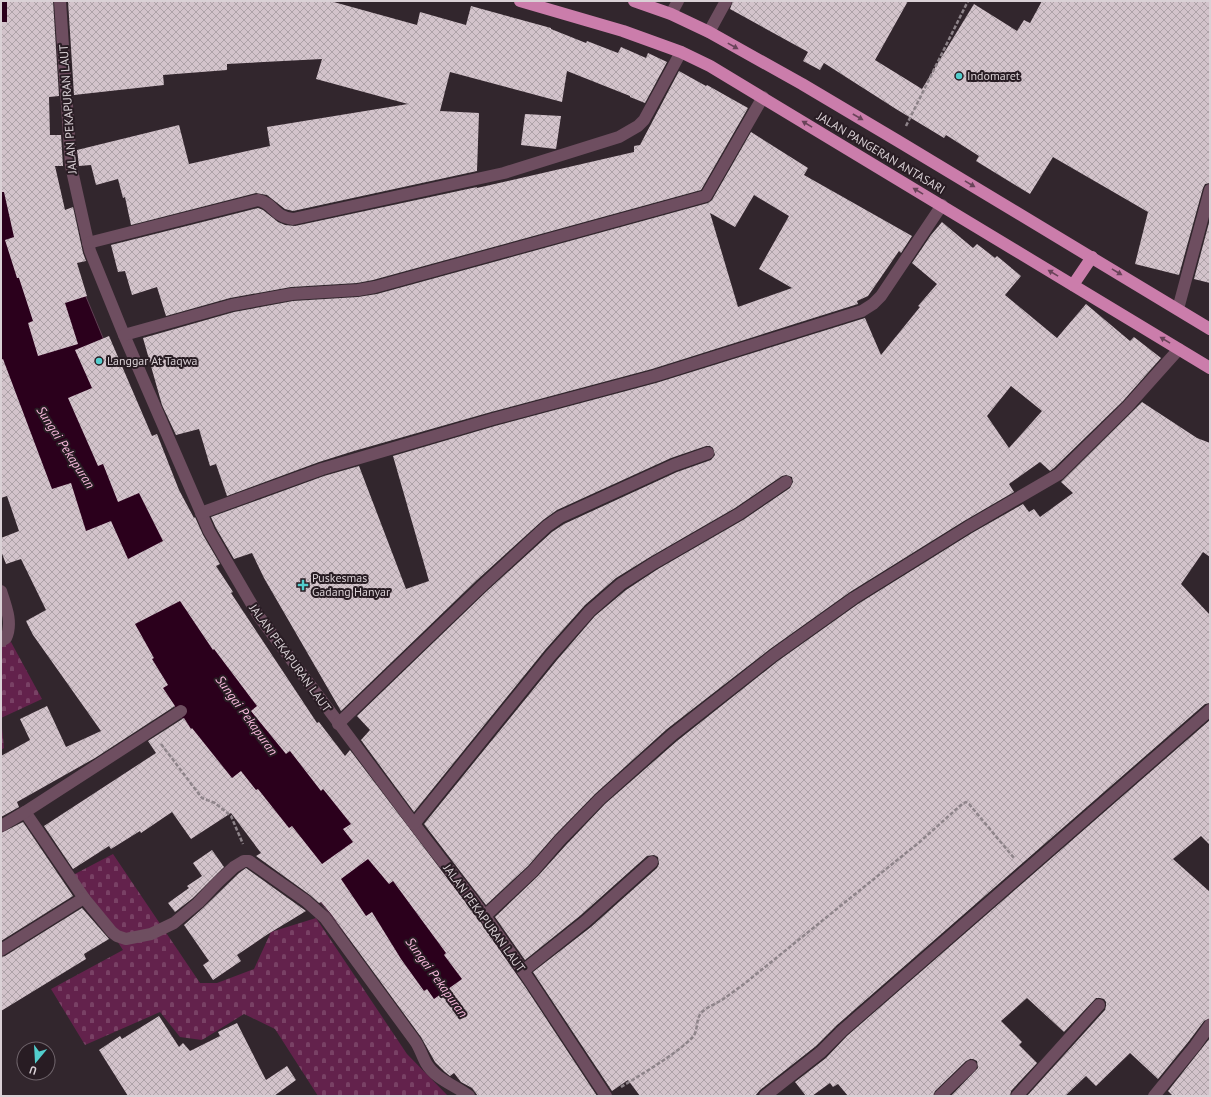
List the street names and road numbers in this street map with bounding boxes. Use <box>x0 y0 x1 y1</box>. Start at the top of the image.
street label: JALAN PEKAPURAN LAUT <box>55 44 80 175</box>
street label: JALAN PANGERAN ANTASARI <box>814 108 948 197</box>
street label: JALAN PEKAPURAN LAUT <box>246 600 335 715</box>
street label: JALAN PEKAPURAN LAUT <box>440 860 529 975</box>

